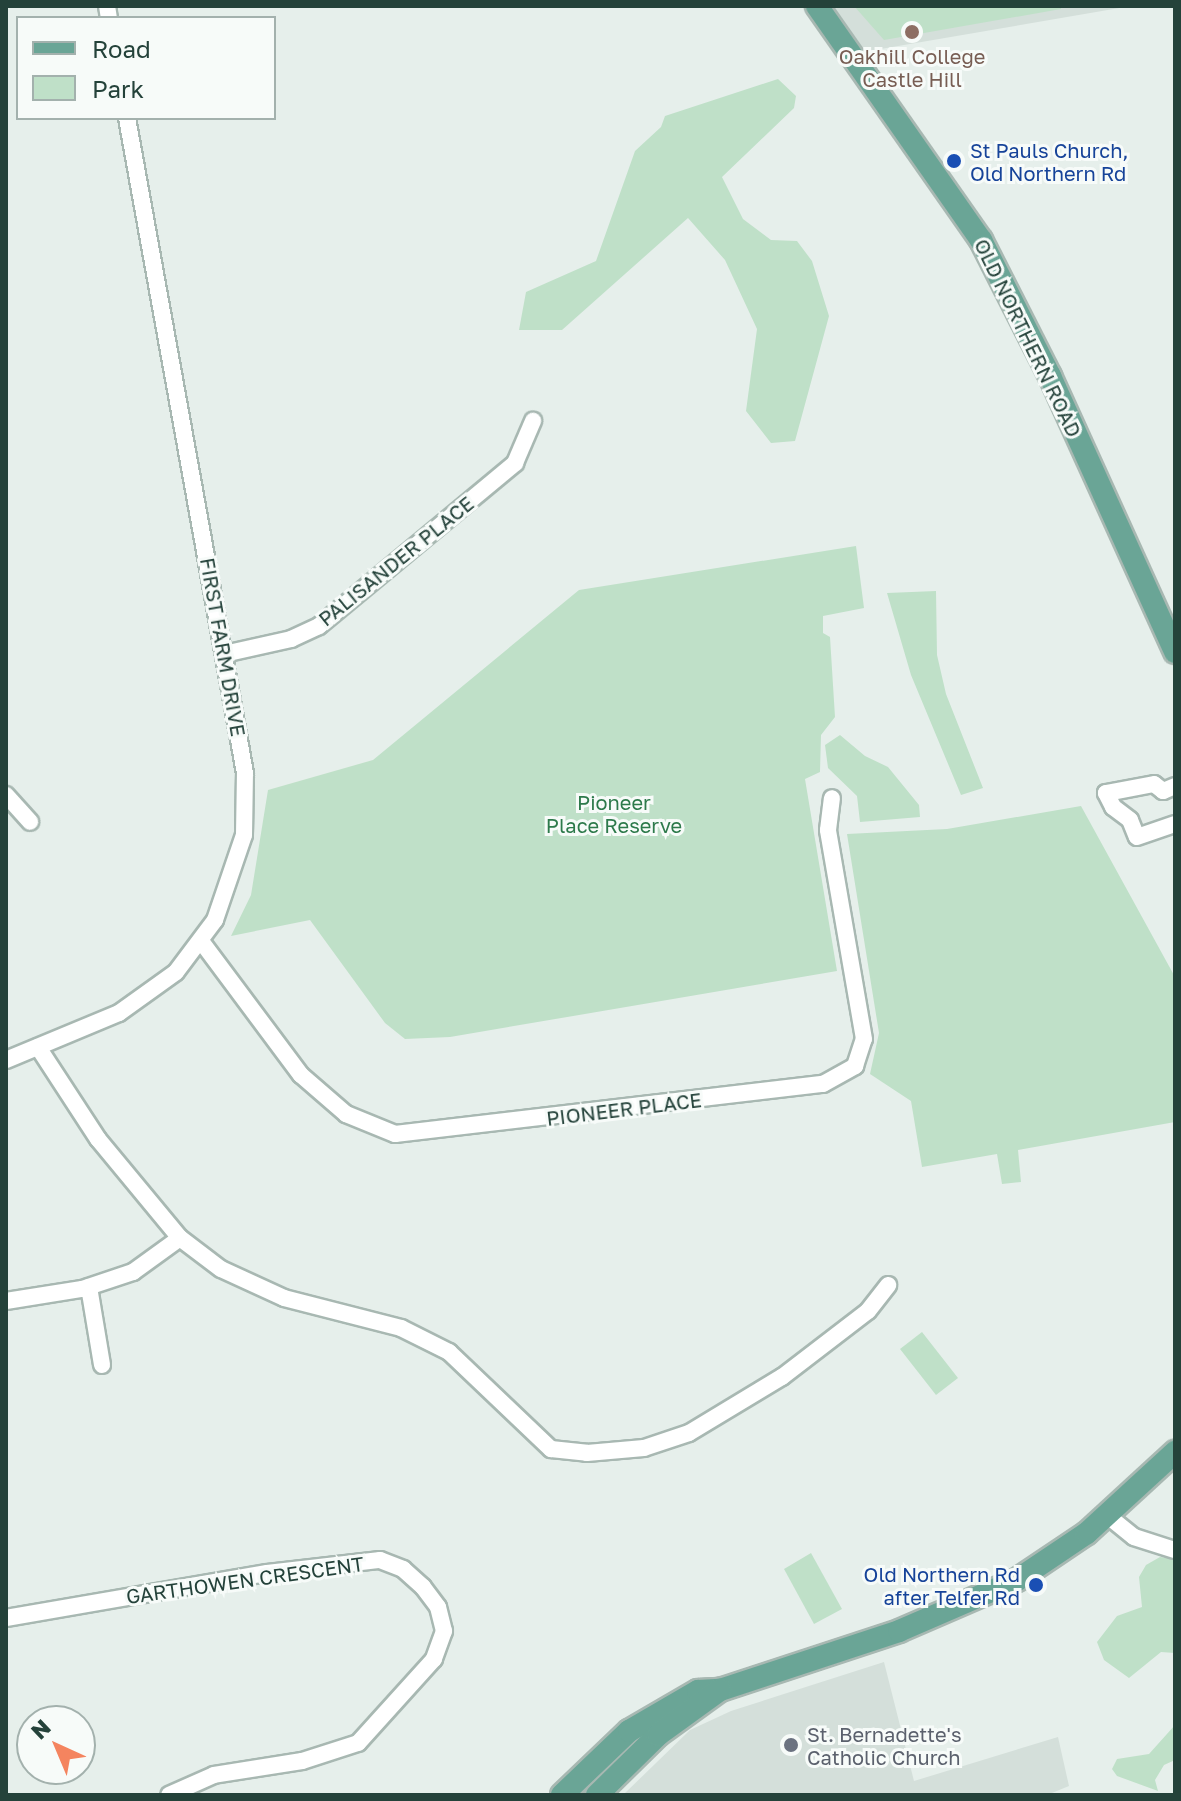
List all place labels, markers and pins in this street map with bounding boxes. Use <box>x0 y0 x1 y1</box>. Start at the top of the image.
marker: Oakhill College Castle Hill <box>903 23 921 41</box>
place label: Oakhill College Castle Hill <box>839 44 985 91</box>
place label: St Pauls Church, Old Northern Rd <box>970 138 1128 185</box>
marker: St Pauls Church, Old Northern Rd <box>945 152 963 170</box>
place label: Old Northern Rd after Telfer Rd <box>864 1562 1020 1609</box>
marker: Old Northern Rd after Telfer Rd <box>1027 1576 1045 1594</box>
place label: St. Bernadette's Catholic Church <box>807 1722 961 1769</box>
marker: St. Bernadette's Catholic Church <box>782 1736 800 1754</box>

